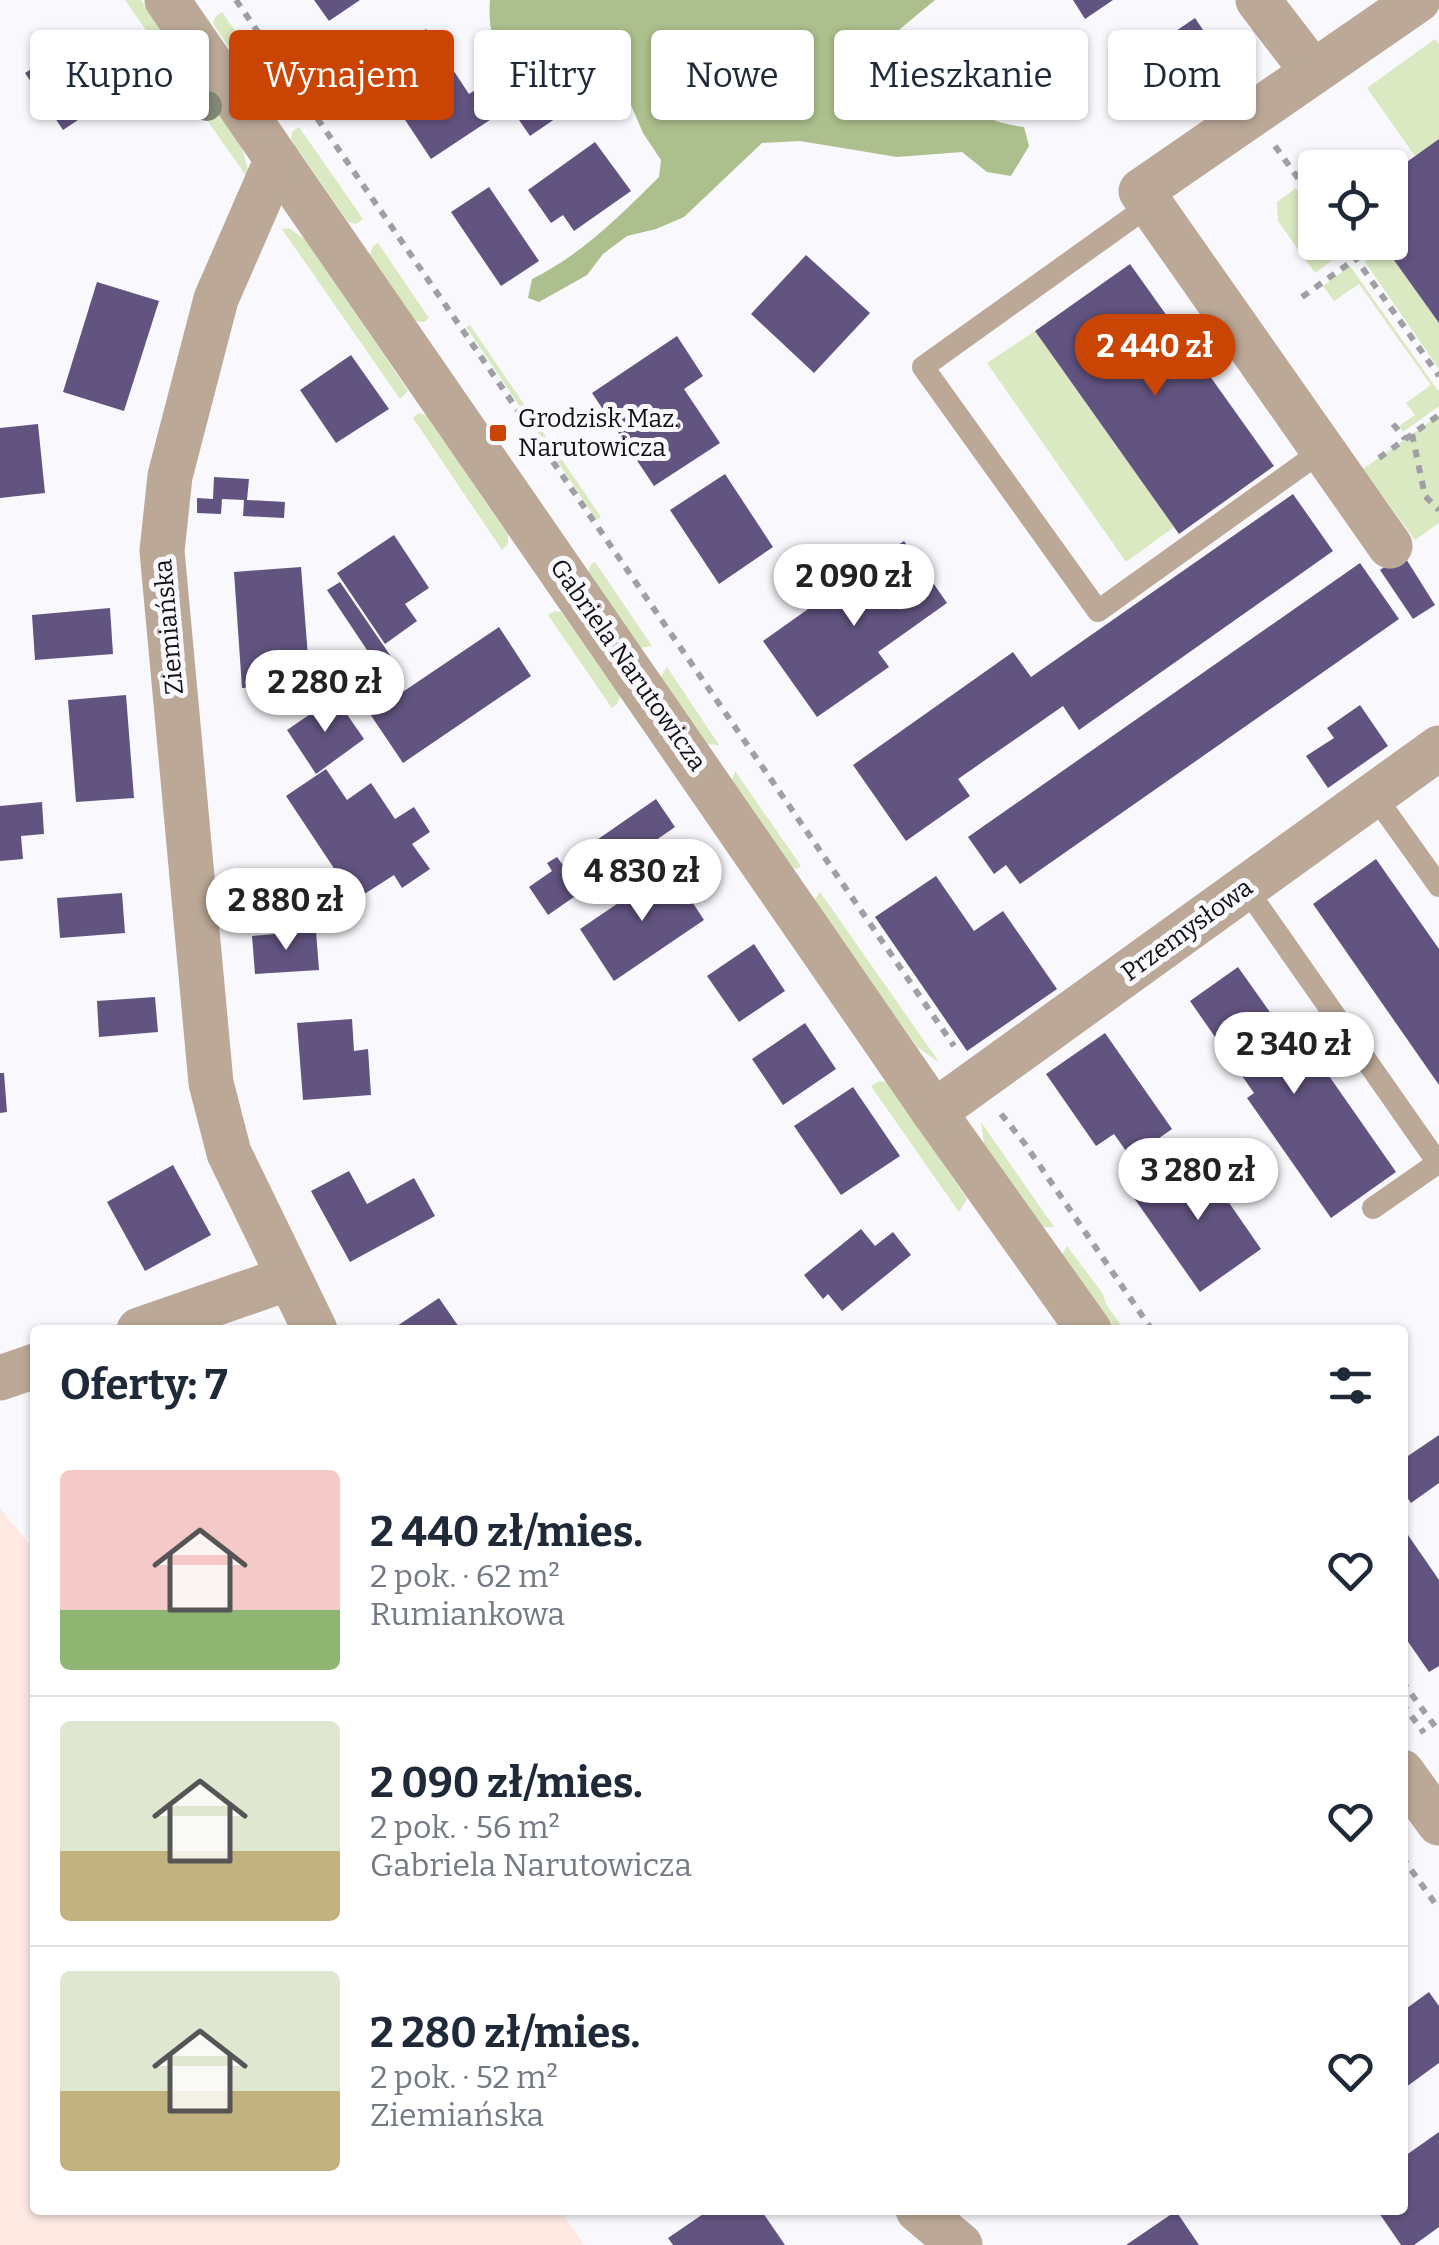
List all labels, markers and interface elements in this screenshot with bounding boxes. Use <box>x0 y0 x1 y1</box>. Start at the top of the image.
chip: Kupno <box>30 30 209 120</box>
chip: Wynajem <box>229 30 454 120</box>
chip: Filtry <box>474 30 631 120</box>
chip: Nowe <box>651 30 814 120</box>
chip: Mieszkanie <box>834 30 1088 120</box>
chip: Dom <box>1108 30 1256 120</box>
map controls <box>1298 150 1408 260</box>
button: locate <box>1298 150 1408 260</box>
pin: 2 440 zł <box>1052 314 1258 399</box>
text: 2 440 zł <box>1096 327 1214 365</box>
place label: Grodzisk Maz. Narutowicza <box>518 404 680 463</box>
marker: Grodzisk Maz. Narutowicza <box>487 422 509 444</box>
pin: 2 090 zł <box>751 544 957 629</box>
street label: Gabriela Narutowicza <box>544 553 713 777</box>
text: 2 090 zł <box>795 557 913 595</box>
street label: Ziemiańska <box>148 558 190 696</box>
pin: 2 280 zł <box>222 650 428 735</box>
text: 2 280 zł <box>267 663 383 701</box>
pin: 4 830 zł <box>539 839 745 924</box>
text: 4 830 zł <box>584 852 700 890</box>
pin: 2 880 zł <box>183 868 389 953</box>
street label: Przemysłowa <box>1116 872 1259 988</box>
text: 2 880 zł <box>228 881 344 919</box>
pin: 2 340 zł <box>1191 1012 1397 1097</box>
text: 2 340 zł <box>1236 1025 1352 1063</box>
pin: 3 280 zł <box>1095 1138 1301 1223</box>
text: 3 280 zł <box>1140 1151 1256 1189</box>
icon: filters <box>1323 1358 1378 1413</box>
text: Oferty: 7 <box>60 1360 228 1410</box>
text: 2 440 zł/mies. <box>370 1507 643 1557</box>
icon: home <box>140 1510 260 1630</box>
icon: heart <box>1323 1543 1378 1598</box>
text: 2 pok. · 62 m² <box>370 1557 560 1595</box>
text: Rumiankowa <box>370 1595 565 1633</box>
text: 2 090 zł/mies. <box>370 1758 643 1808</box>
icon: home <box>140 1761 260 1881</box>
icon: heart <box>1323 1794 1378 1849</box>
text: 2 pok. · 56 m² <box>370 1808 560 1846</box>
text: Gabriela Narutowicza <box>370 1846 692 1884</box>
text: 2 280 zł/mies. <box>370 2008 640 2058</box>
icon: home <box>140 2011 260 2131</box>
icon: heart <box>1323 2044 1378 2099</box>
text: 2 pok. · 52 m² <box>370 2058 558 2096</box>
text: Ziemiańska <box>370 2096 544 2134</box>

